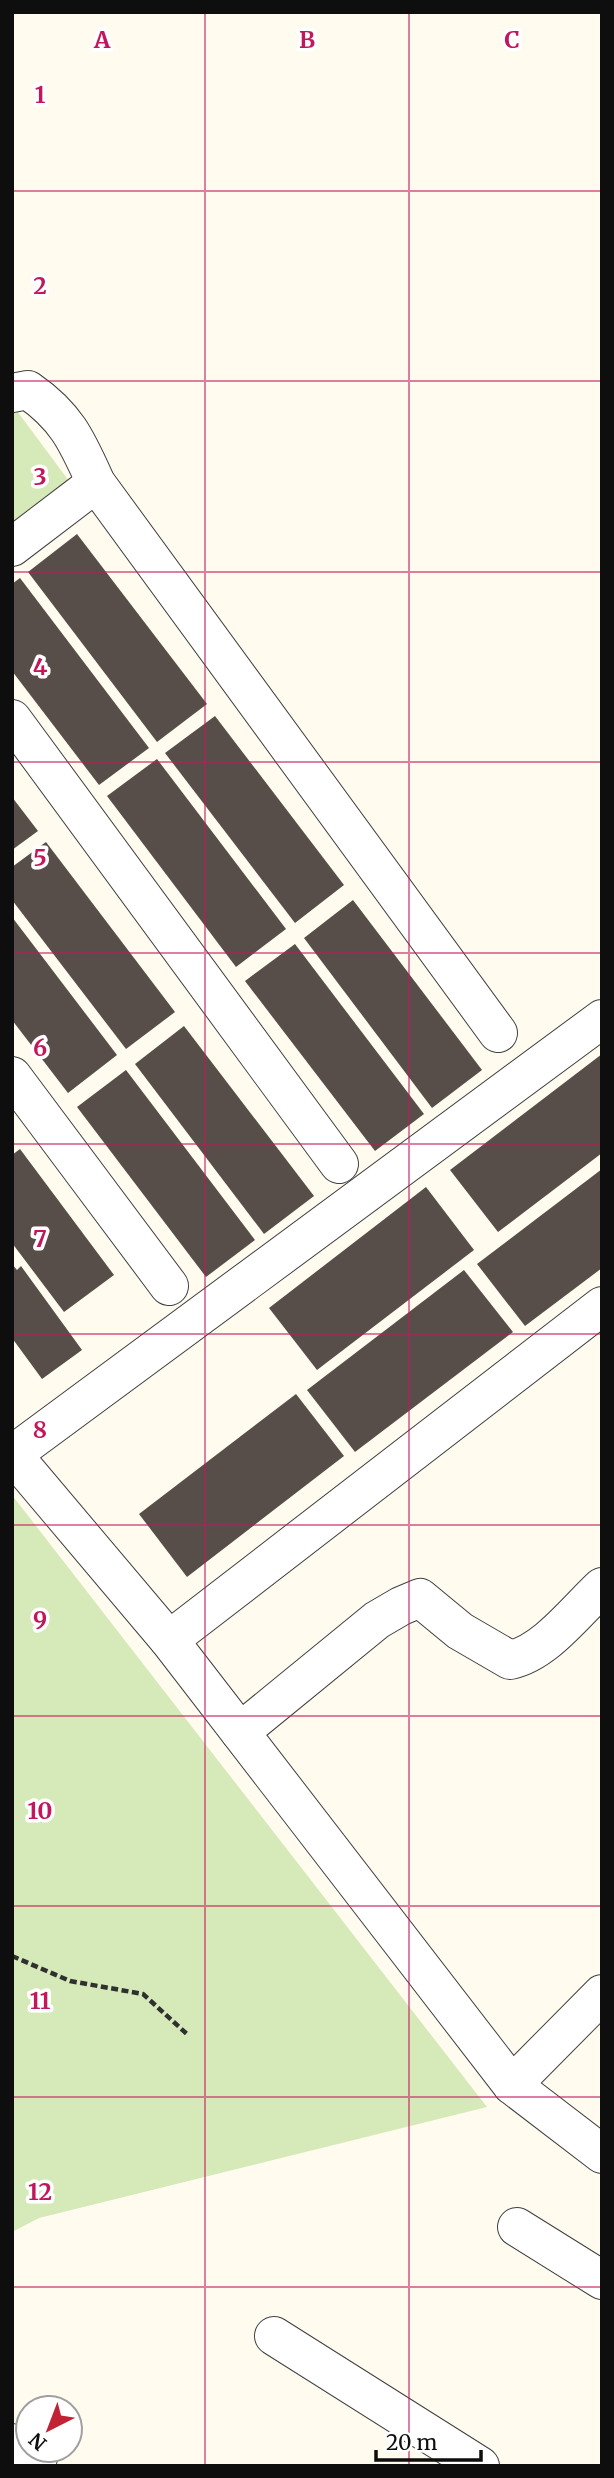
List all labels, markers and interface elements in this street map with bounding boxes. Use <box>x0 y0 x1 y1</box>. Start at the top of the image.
text: A <box>93 25 111 54</box>
text: B <box>299 25 315 54</box>
text: C <box>504 25 520 54</box>
text: 1 <box>35 80 46 109</box>
text: 2 <box>33 271 47 300</box>
text: 3 <box>33 462 47 491</box>
text: 4 <box>33 652 48 681</box>
text: 5 <box>33 843 47 872</box>
text: 6 <box>33 1033 47 1062</box>
text: 7 <box>33 1224 47 1253</box>
text: 8 <box>33 1415 47 1444</box>
text: 9 <box>33 1605 47 1634</box>
text: 10 <box>28 1796 52 1825</box>
text: 11 <box>30 1986 51 2015</box>
text: 12 <box>28 2177 52 2206</box>
north arrow <box>14 2394 84 2464</box>
scale bar <box>376 2418 481 2462</box>
text: N <box>24 2428 51 2456</box>
text: 20 m <box>386 2429 438 2456</box>

